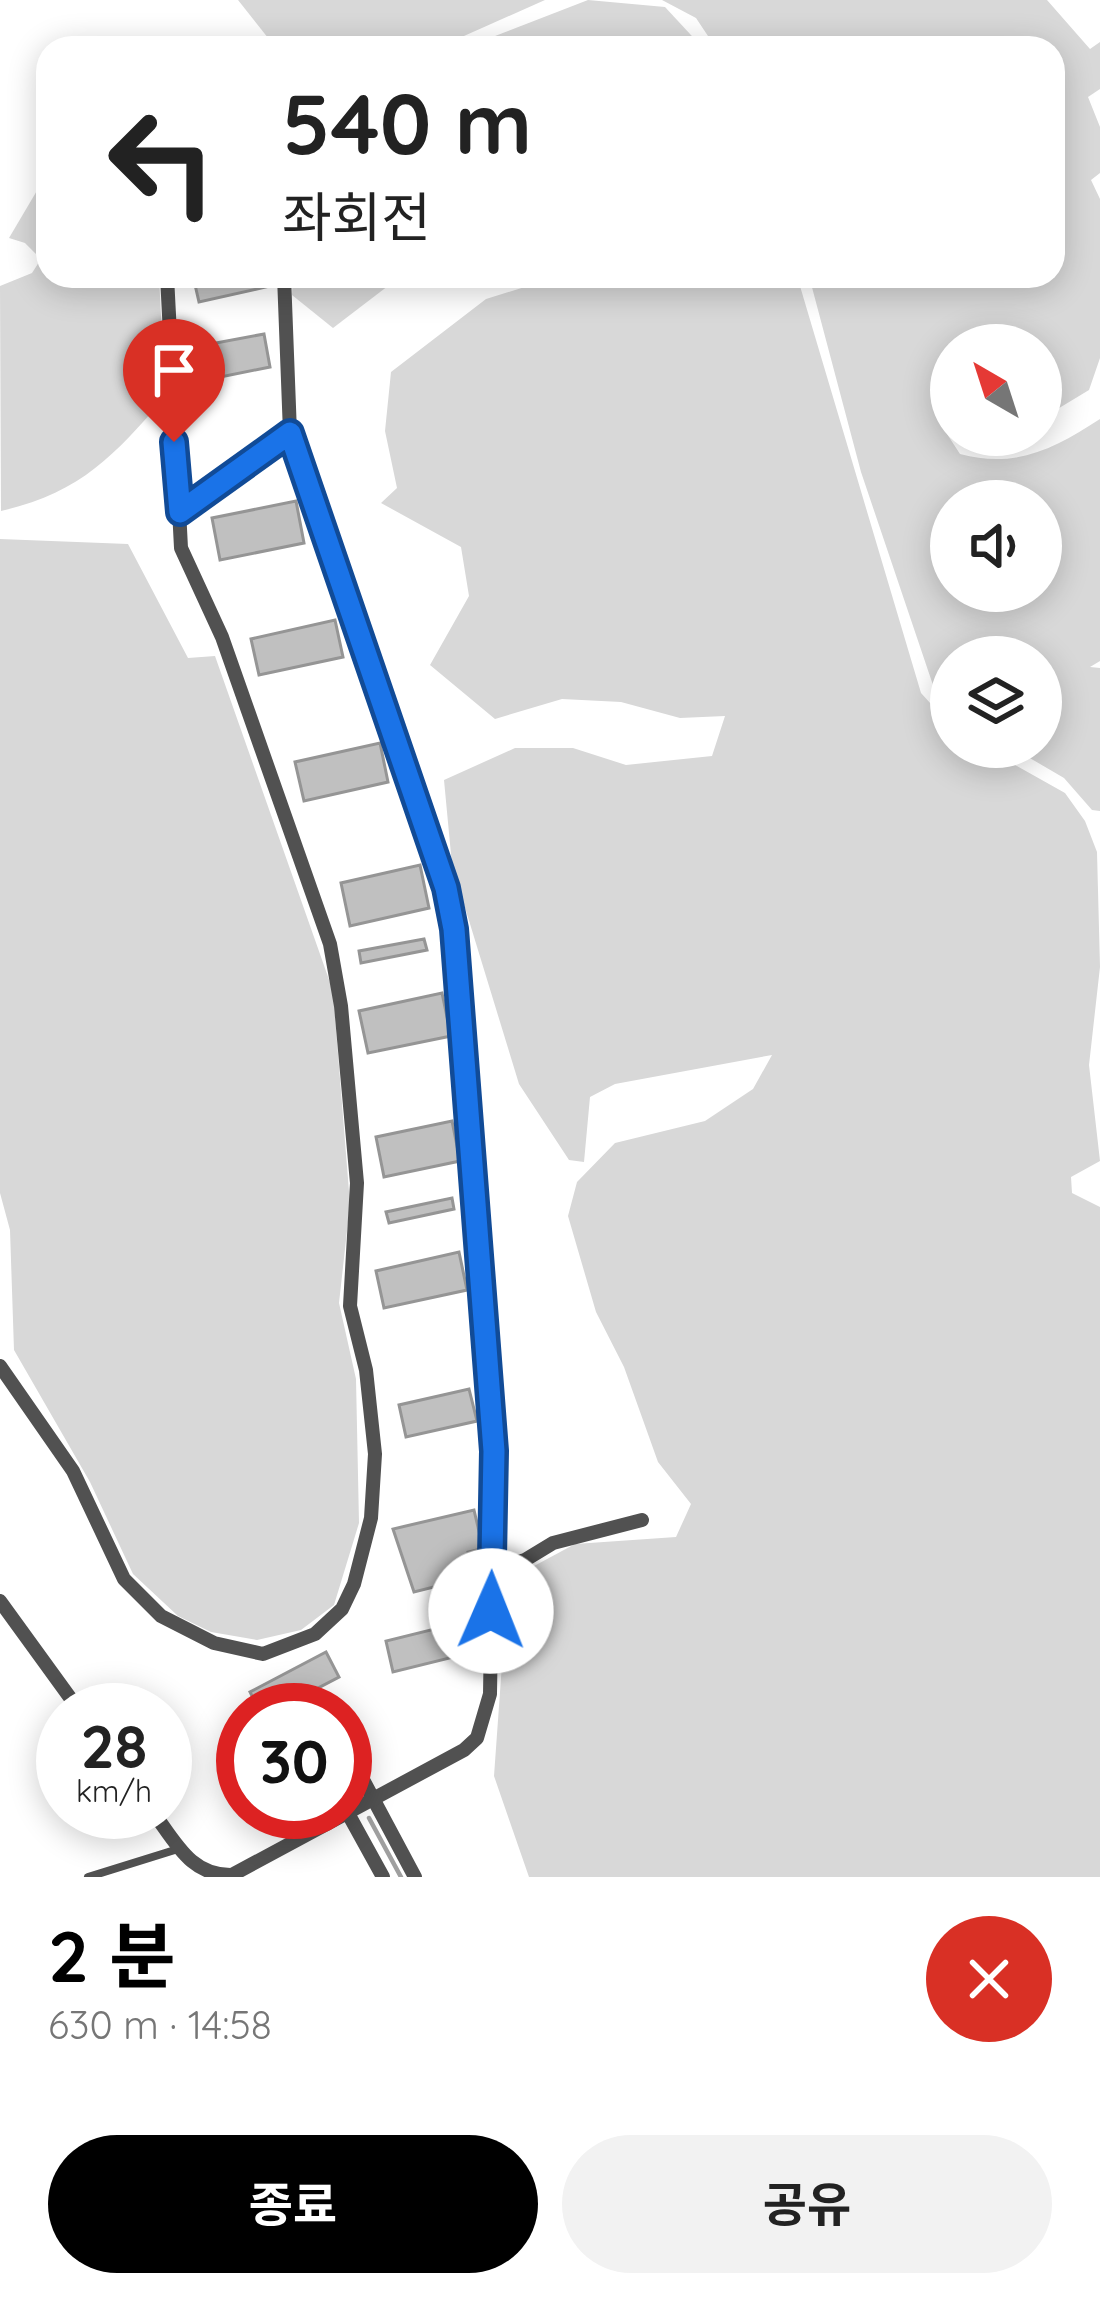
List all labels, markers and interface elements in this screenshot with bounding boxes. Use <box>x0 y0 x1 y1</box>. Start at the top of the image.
text: 540 m <box>282 70 532 175</box>
icon: left <box>84 84 240 240</box>
text: 좌회전 <box>282 183 431 251</box>
pin <box>123 319 225 442</box>
north arrow <box>930 324 1062 456</box>
map controls <box>930 324 1062 768</box>
icon: arrive <box>141 337 207 403</box>
button: sound <box>930 480 1062 612</box>
button: layers <box>930 636 1062 768</box>
position arrow <box>428 1548 554 1674</box>
speed limit sign: 30 <box>216 1683 372 1839</box>
text: 28 <box>80 1708 148 1783</box>
text: km/h <box>76 1772 152 1810</box>
text: 2 분 <box>48 1910 175 2000</box>
button: close <box>926 1916 1052 2042</box>
text: 630 m · 14:58 <box>48 2000 272 2049</box>
button: 종료 <box>48 2135 538 2273</box>
button: 공유 <box>562 2135 1052 2273</box>

